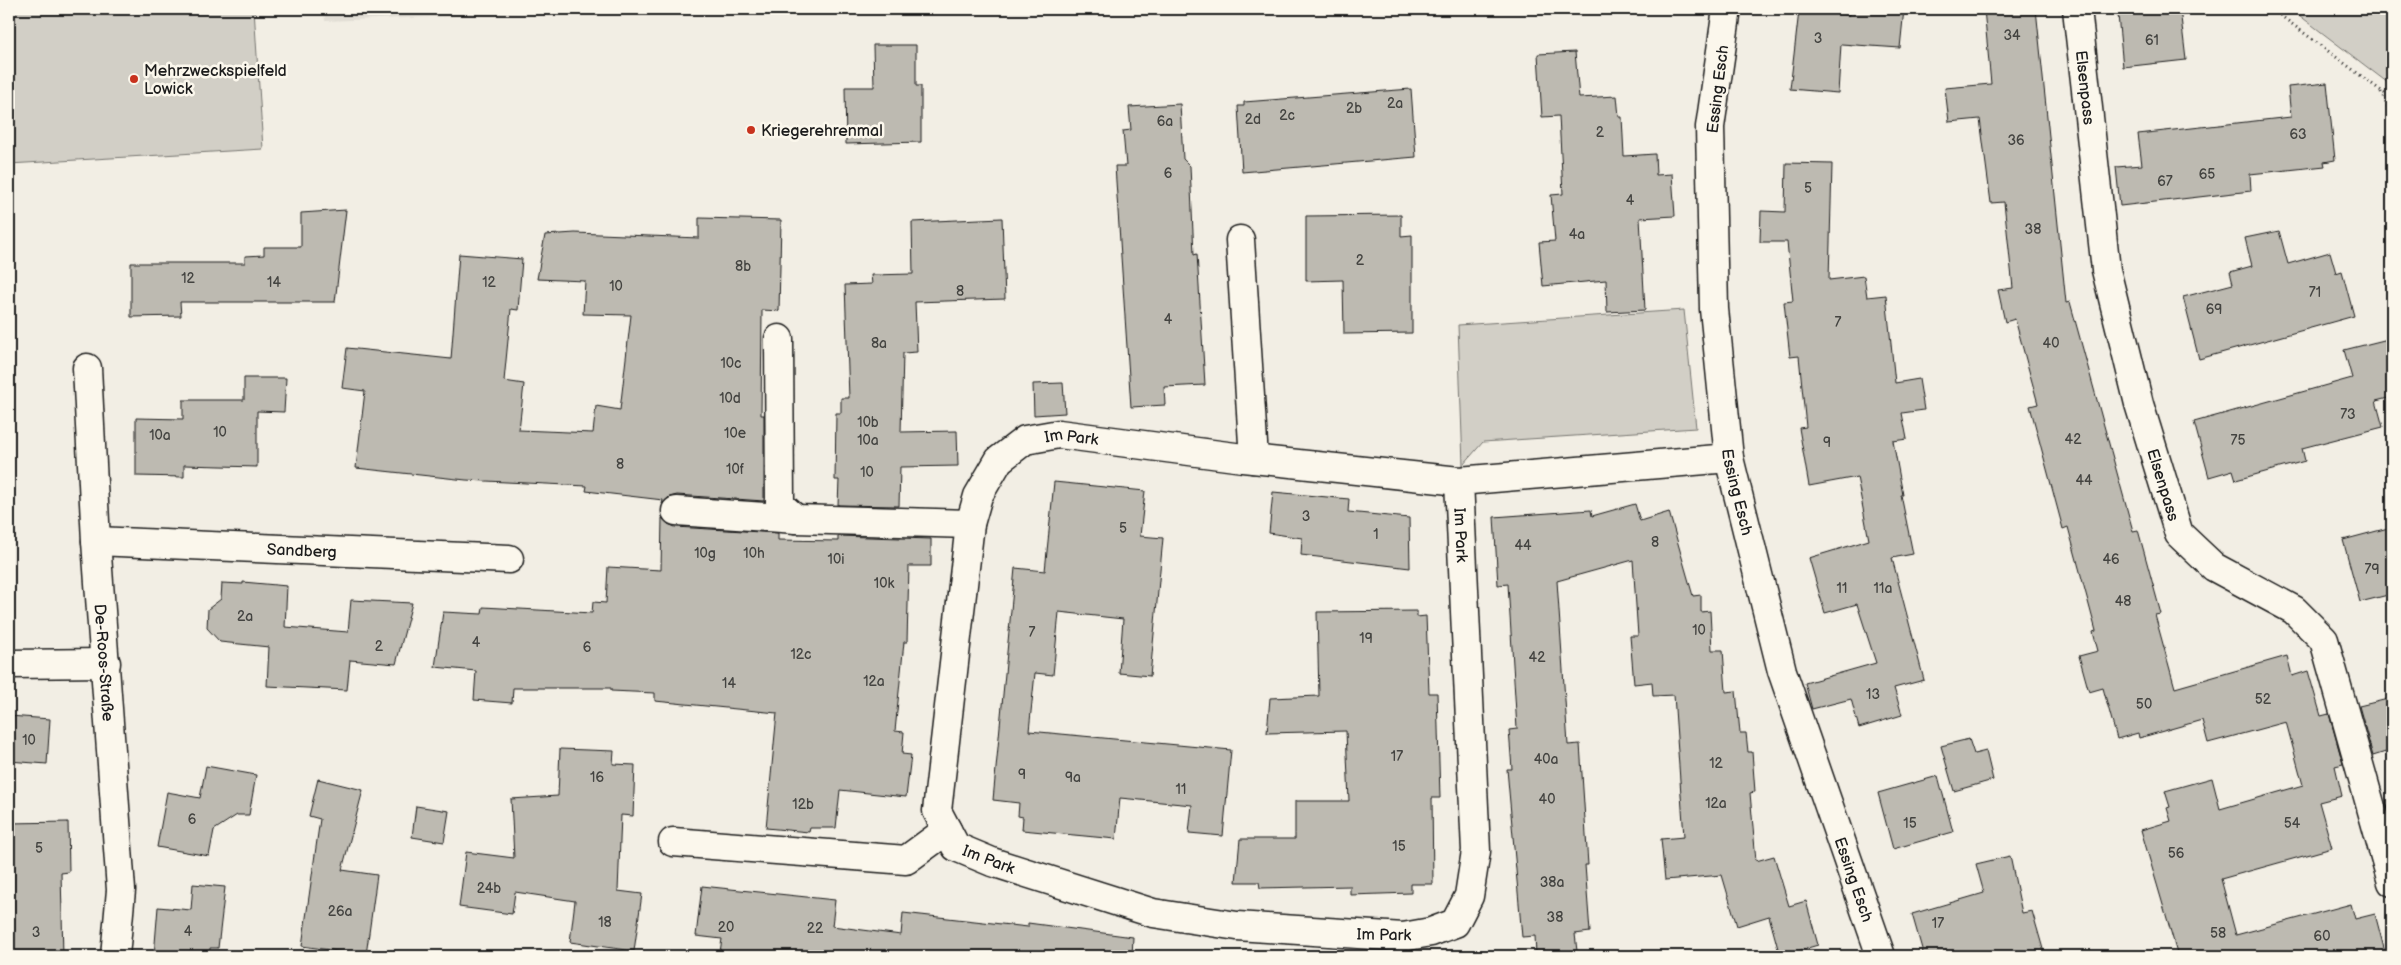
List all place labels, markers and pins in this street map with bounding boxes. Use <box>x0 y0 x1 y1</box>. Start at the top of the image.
place label: Mehrzweckspielfeld Lowick <box>144 62 287 99</box>
marker: Mehrzweckspielfeld Lowick <box>128 73 140 85</box>
place label: Kriegerehrenmal <box>761 122 883 141</box>
marker: Kriegerehrenmal <box>745 124 757 136</box>

